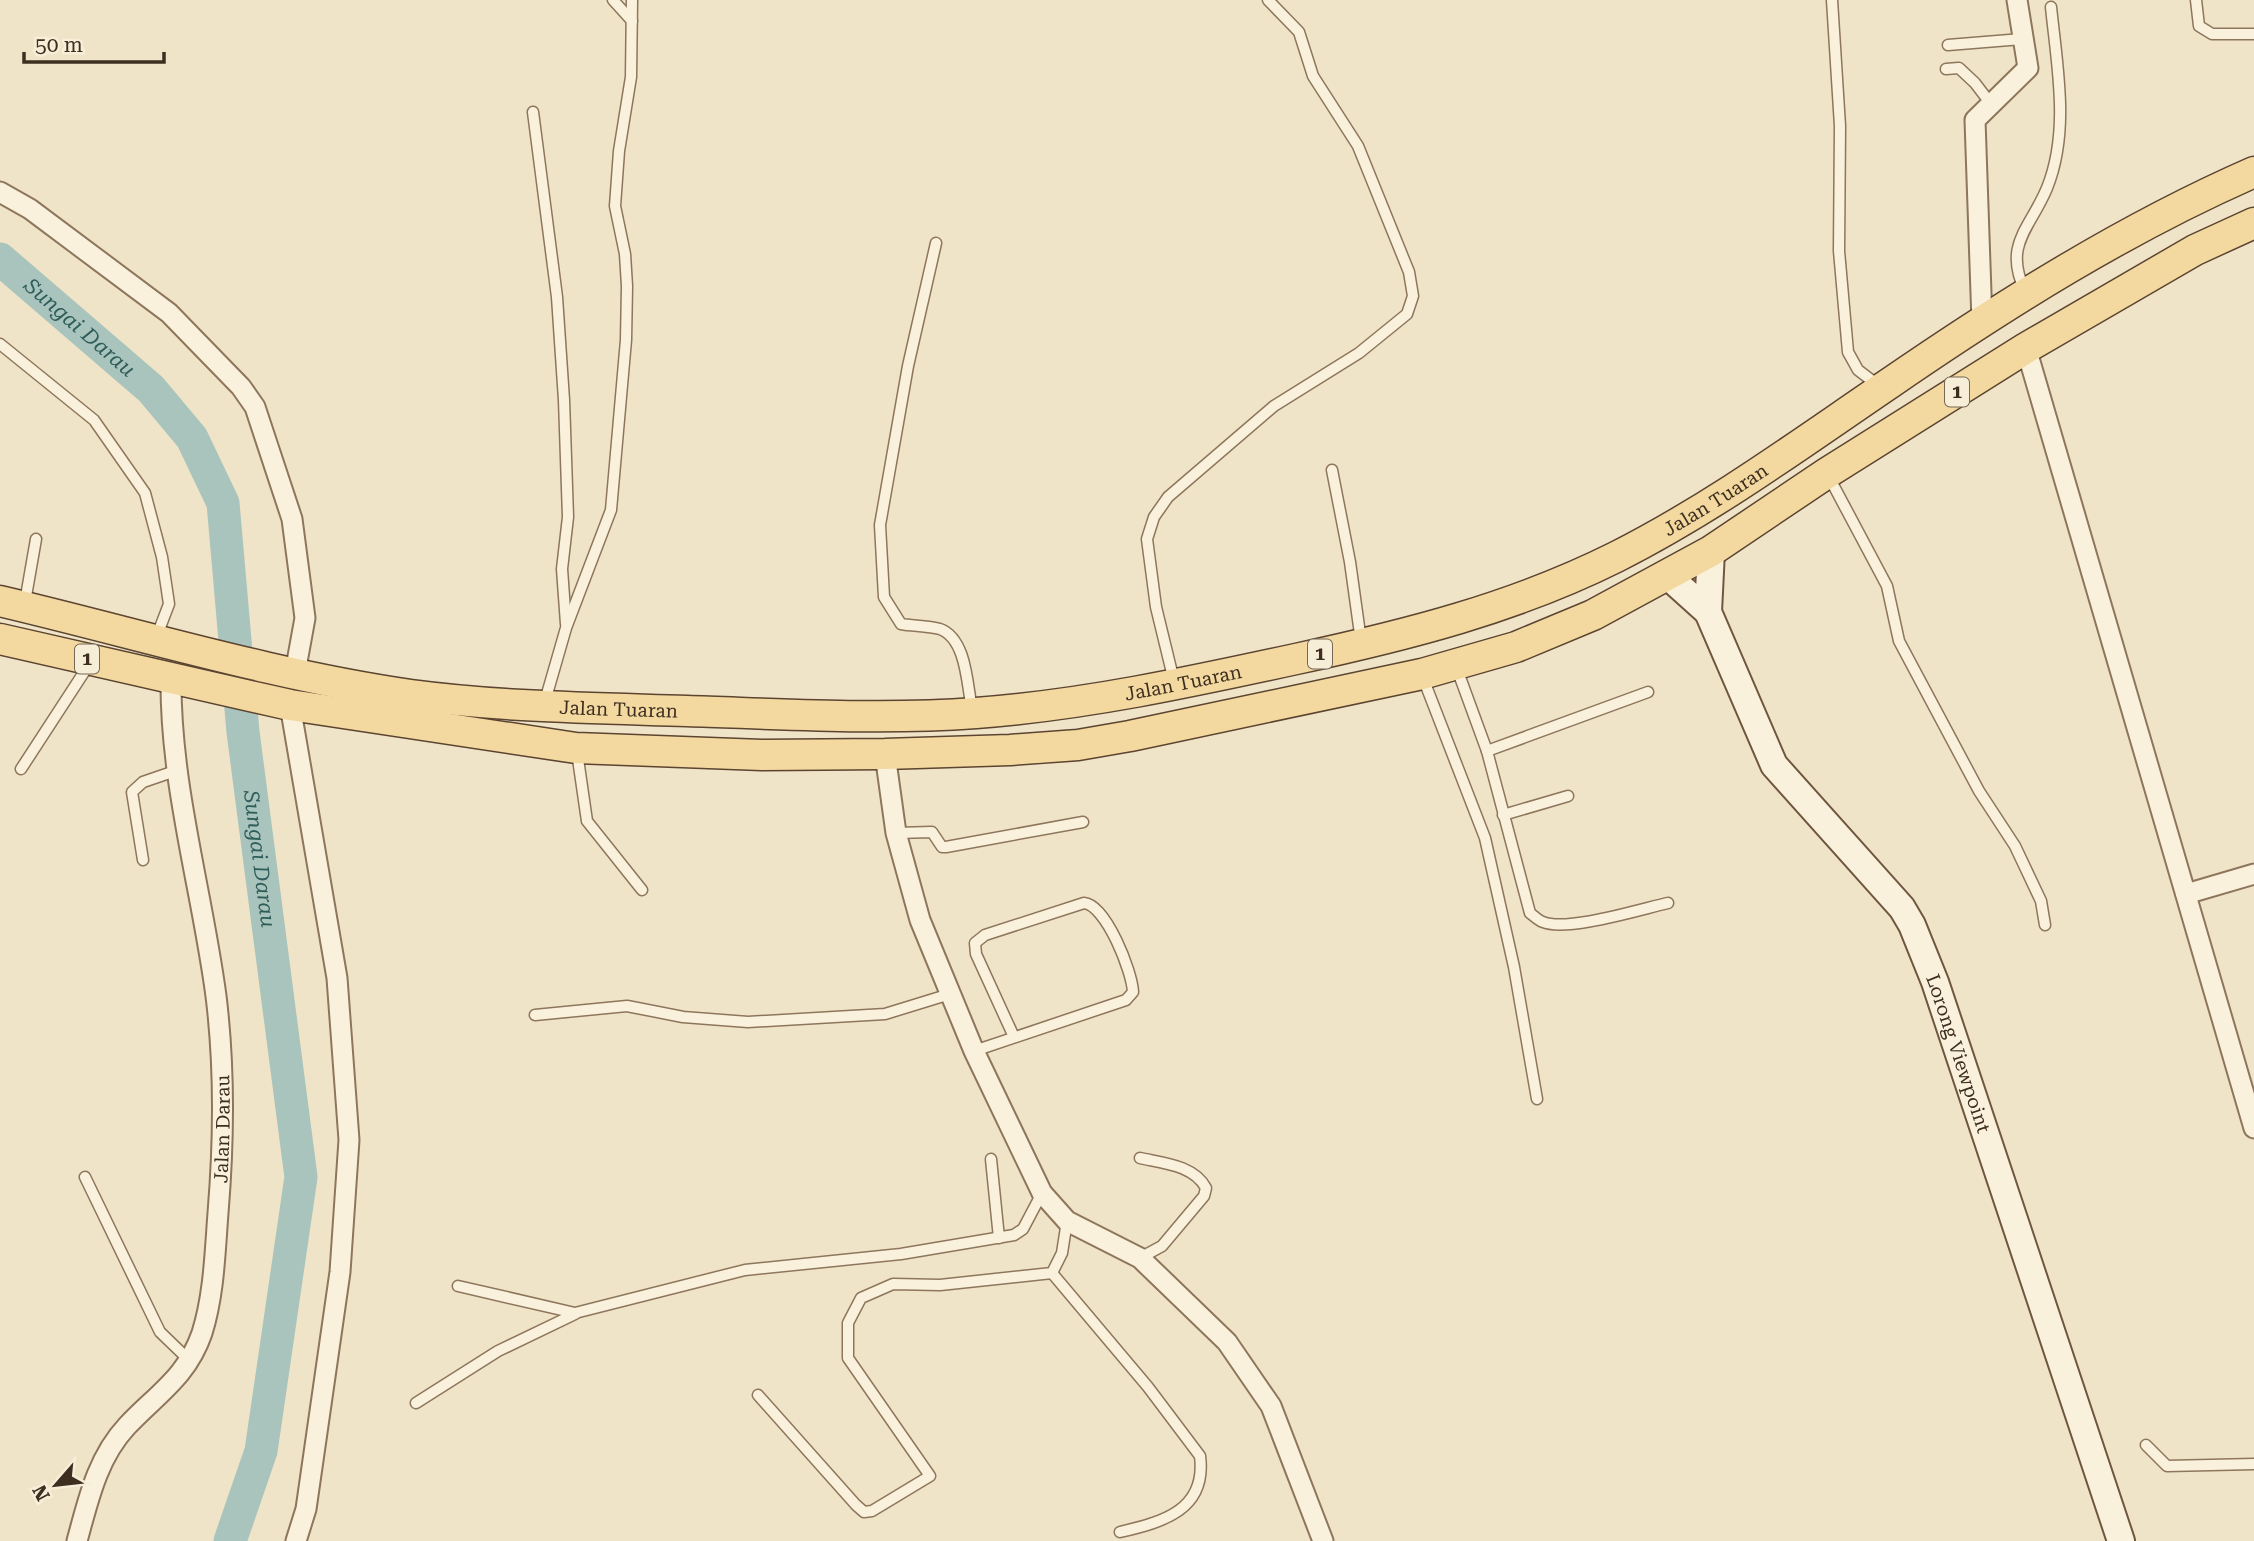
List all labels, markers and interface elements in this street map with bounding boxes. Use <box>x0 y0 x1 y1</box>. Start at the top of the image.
scale bar <box>24 21 164 65</box>
text: 50 m <box>35 33 83 57</box>
water label: Sungai Darau <box>19 273 140 382</box>
road number: 1 <box>1945 378 1969 406</box>
street label: Jalan Tuaran <box>1659 459 1772 541</box>
road number: 1 <box>1308 640 1332 668</box>
road number: 1 <box>75 644 99 674</box>
street label: Jalan Tuaran <box>1123 660 1244 706</box>
street label: Jalan Tuaran <box>559 696 678 723</box>
water label: Sungai Darau <box>239 788 280 929</box>
street label: Lorong Viewpoint <box>1921 971 1995 1136</box>
street label: Jalan Darau <box>209 1074 235 1184</box>
north arrow <box>21 1450 91 1520</box>
text: N <box>28 1481 55 1505</box>

